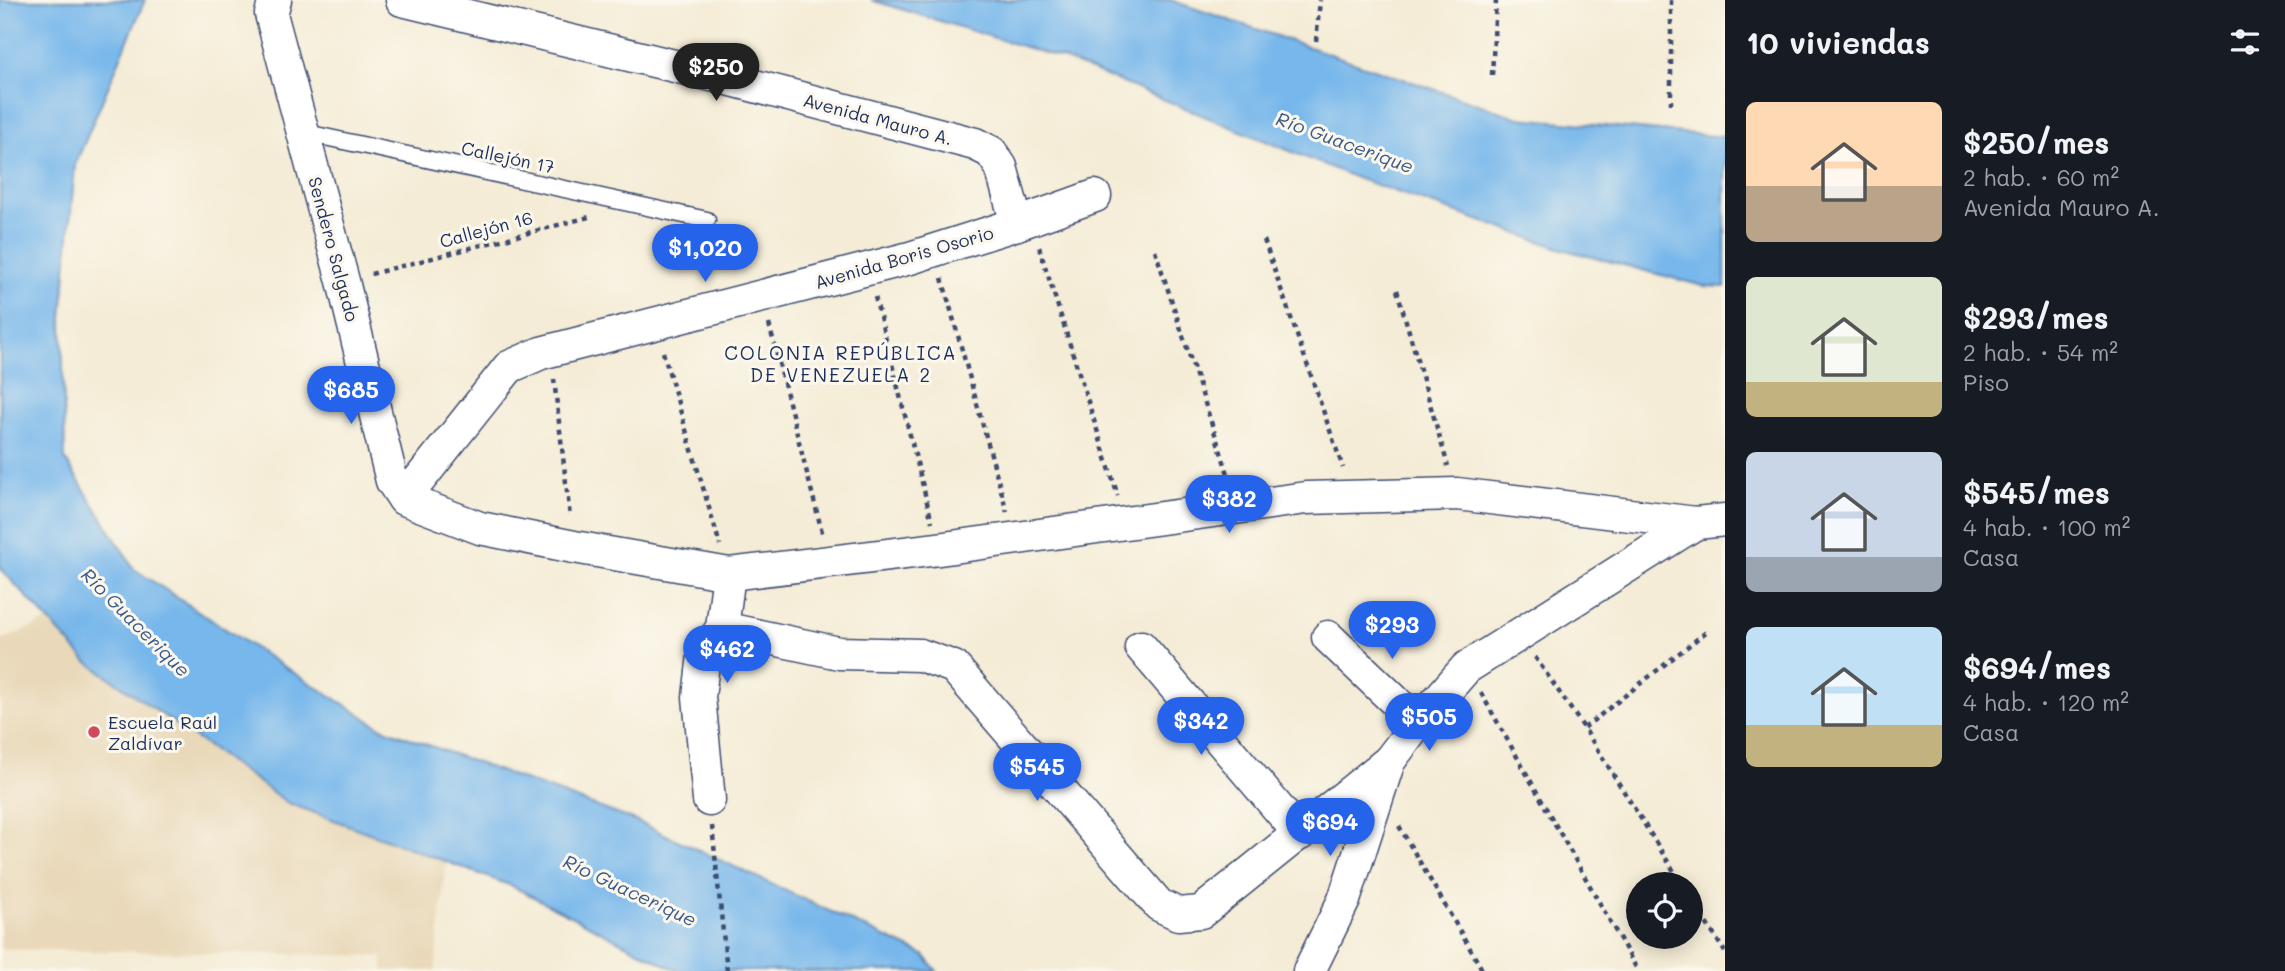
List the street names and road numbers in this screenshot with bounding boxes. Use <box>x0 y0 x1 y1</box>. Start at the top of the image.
street label: Avenida Mauro A. <box>801 87 955 151</box>
street label: Callejón 17 <box>459 135 557 179</box>
street label: Sendero Salgado <box>303 174 365 324</box>
street label: Callejón 16 <box>437 205 535 253</box>
street label: Avenida Boris Osorio <box>812 220 997 294</box>

